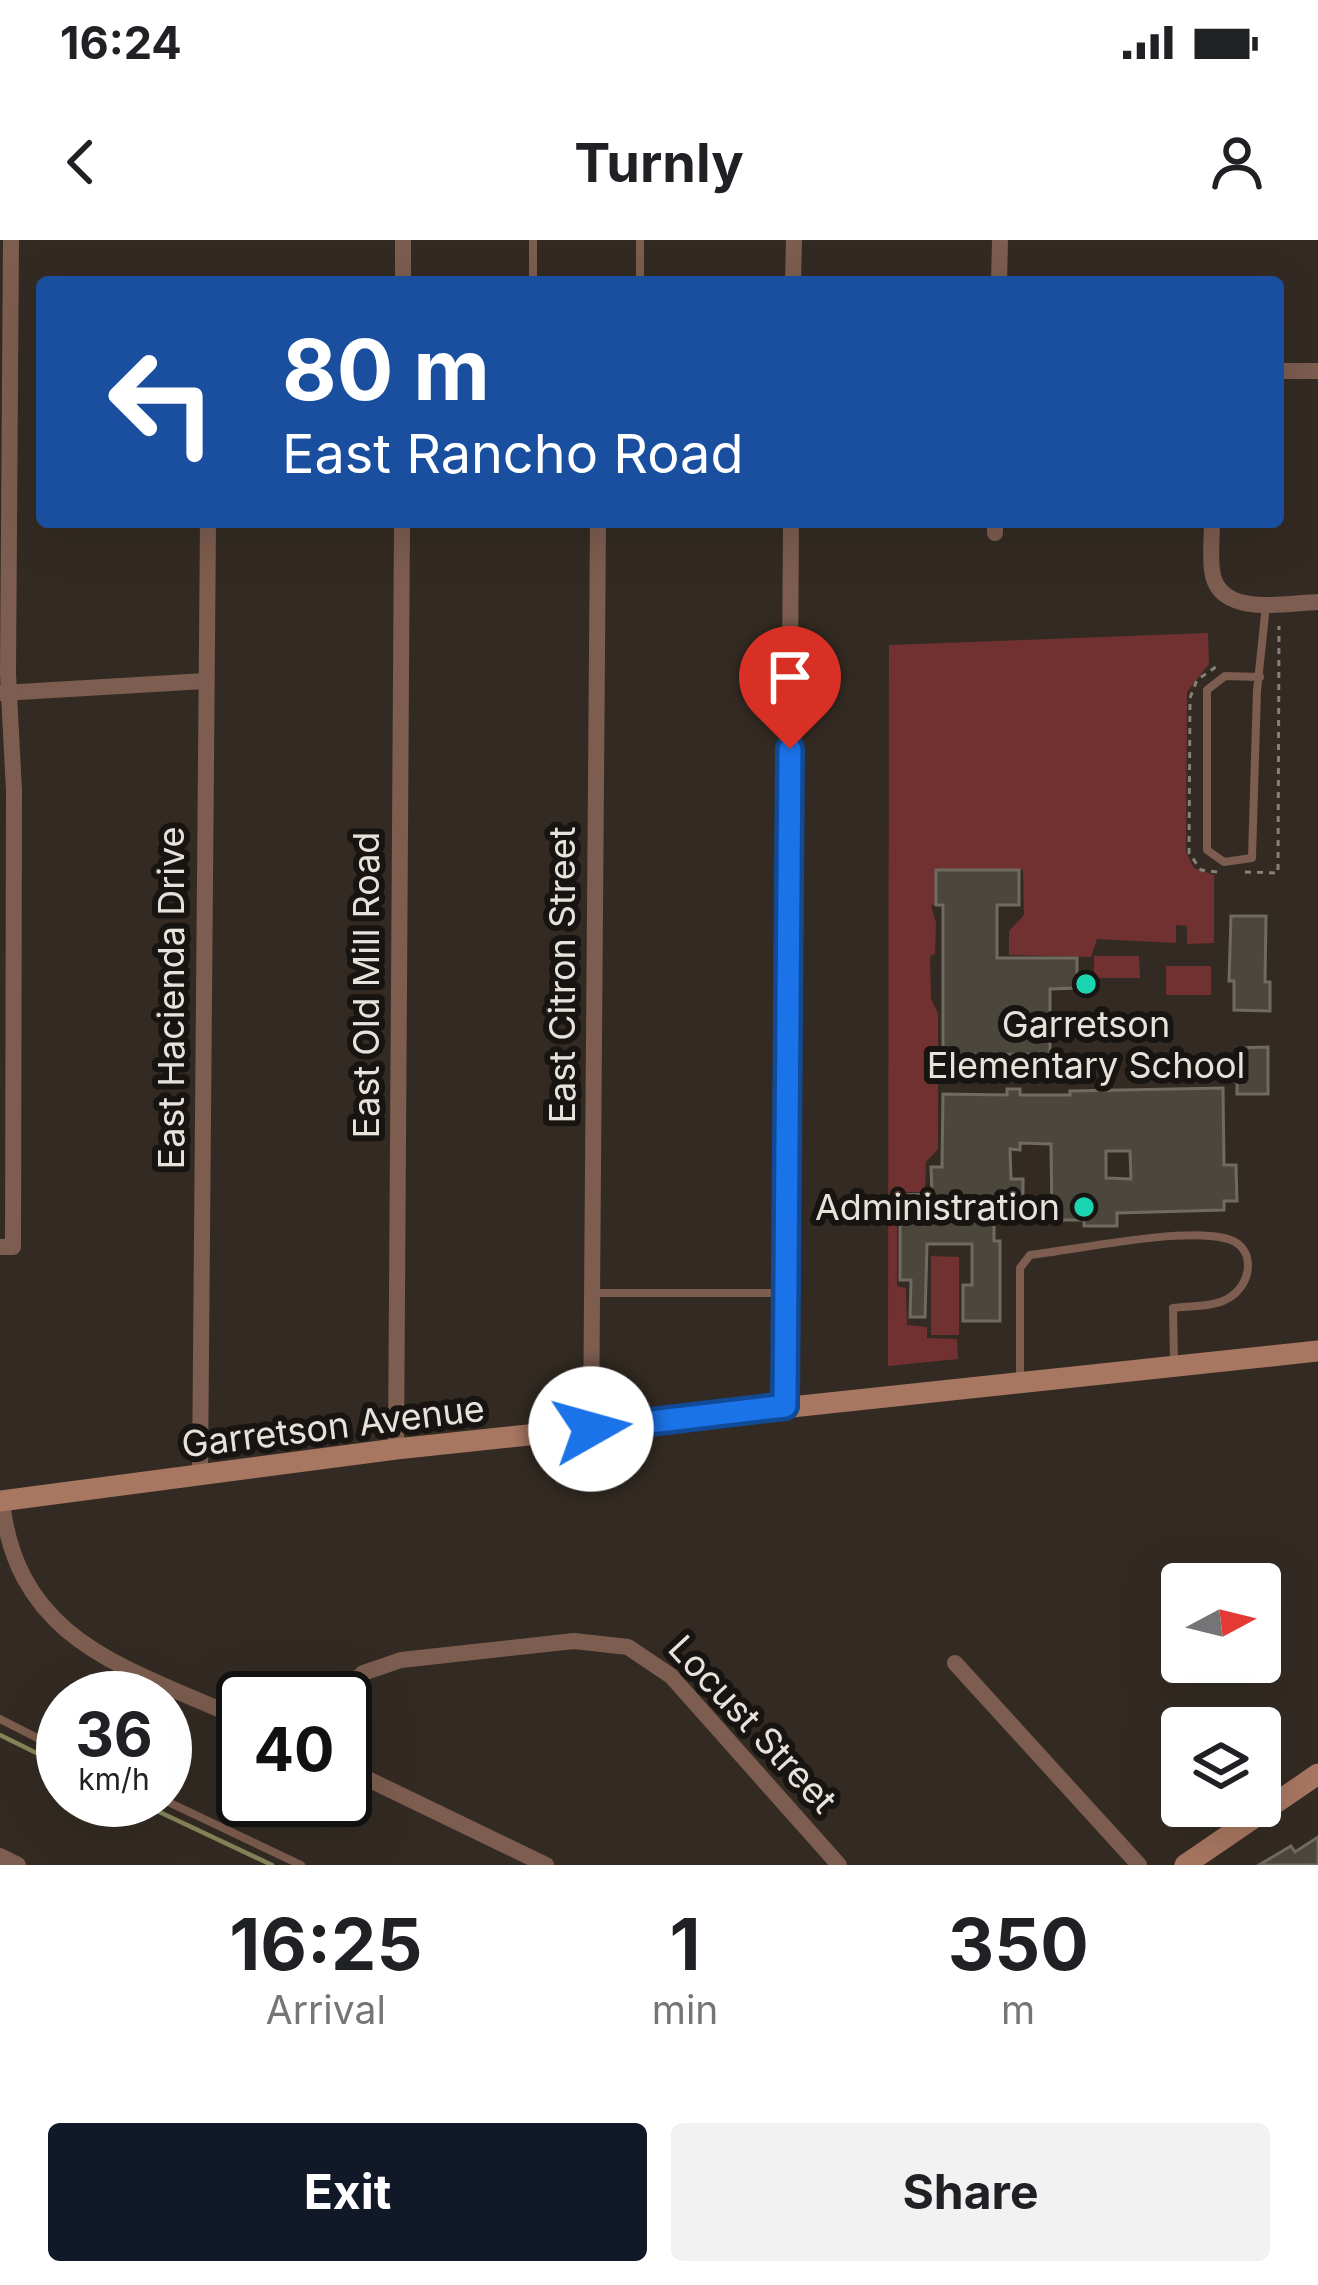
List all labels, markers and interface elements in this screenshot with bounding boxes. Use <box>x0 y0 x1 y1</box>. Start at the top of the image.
text: 16:24 <box>60 15 182 70</box>
icon: back <box>48 129 114 195</box>
icon: person <box>1204 129 1270 195</box>
text: Turnly <box>574 130 744 195</box>
text: 80 m <box>282 319 490 420</box>
icon: left <box>84 324 240 480</box>
text: East Rancho Road <box>282 421 743 486</box>
pin <box>739 626 841 749</box>
icon: arrive <box>757 644 823 710</box>
street label: East Citron Street <box>540 826 584 1124</box>
street label: East Hacienda Drive <box>149 827 193 1169</box>
street label: East Old Mill Road <box>344 832 388 1138</box>
marker: Garretson Elementary School <box>1073 971 1099 997</box>
place label: Garretson Elementary School <box>927 1002 1245 1087</box>
place label: Administration <box>815 1185 1060 1229</box>
marker: Administration <box>1071 1194 1097 1220</box>
position arrow <box>528 1366 654 1492</box>
street label: Garretson Avenue <box>179 1386 487 1466</box>
north arrow <box>1161 1563 1281 1683</box>
map controls <box>1161 1563 1281 1827</box>
street label: Locust Street <box>660 1626 846 1822</box>
speed limit sign: 40 <box>216 1671 372 1827</box>
text: 36 <box>75 1698 153 1770</box>
button: layers <box>1161 1707 1281 1827</box>
text: km/h <box>78 1761 150 1797</box>
text: 16:25 <box>229 1900 422 1987</box>
text: 1 <box>670 1900 701 1987</box>
text: 350 <box>948 1900 1089 1987</box>
text: Arrival <box>266 1986 386 2033</box>
text: min <box>652 1986 718 2033</box>
text: m <box>1001 1986 1035 2033</box>
button: Exit <box>48 2123 647 2261</box>
button: Share <box>671 2123 1270 2261</box>

